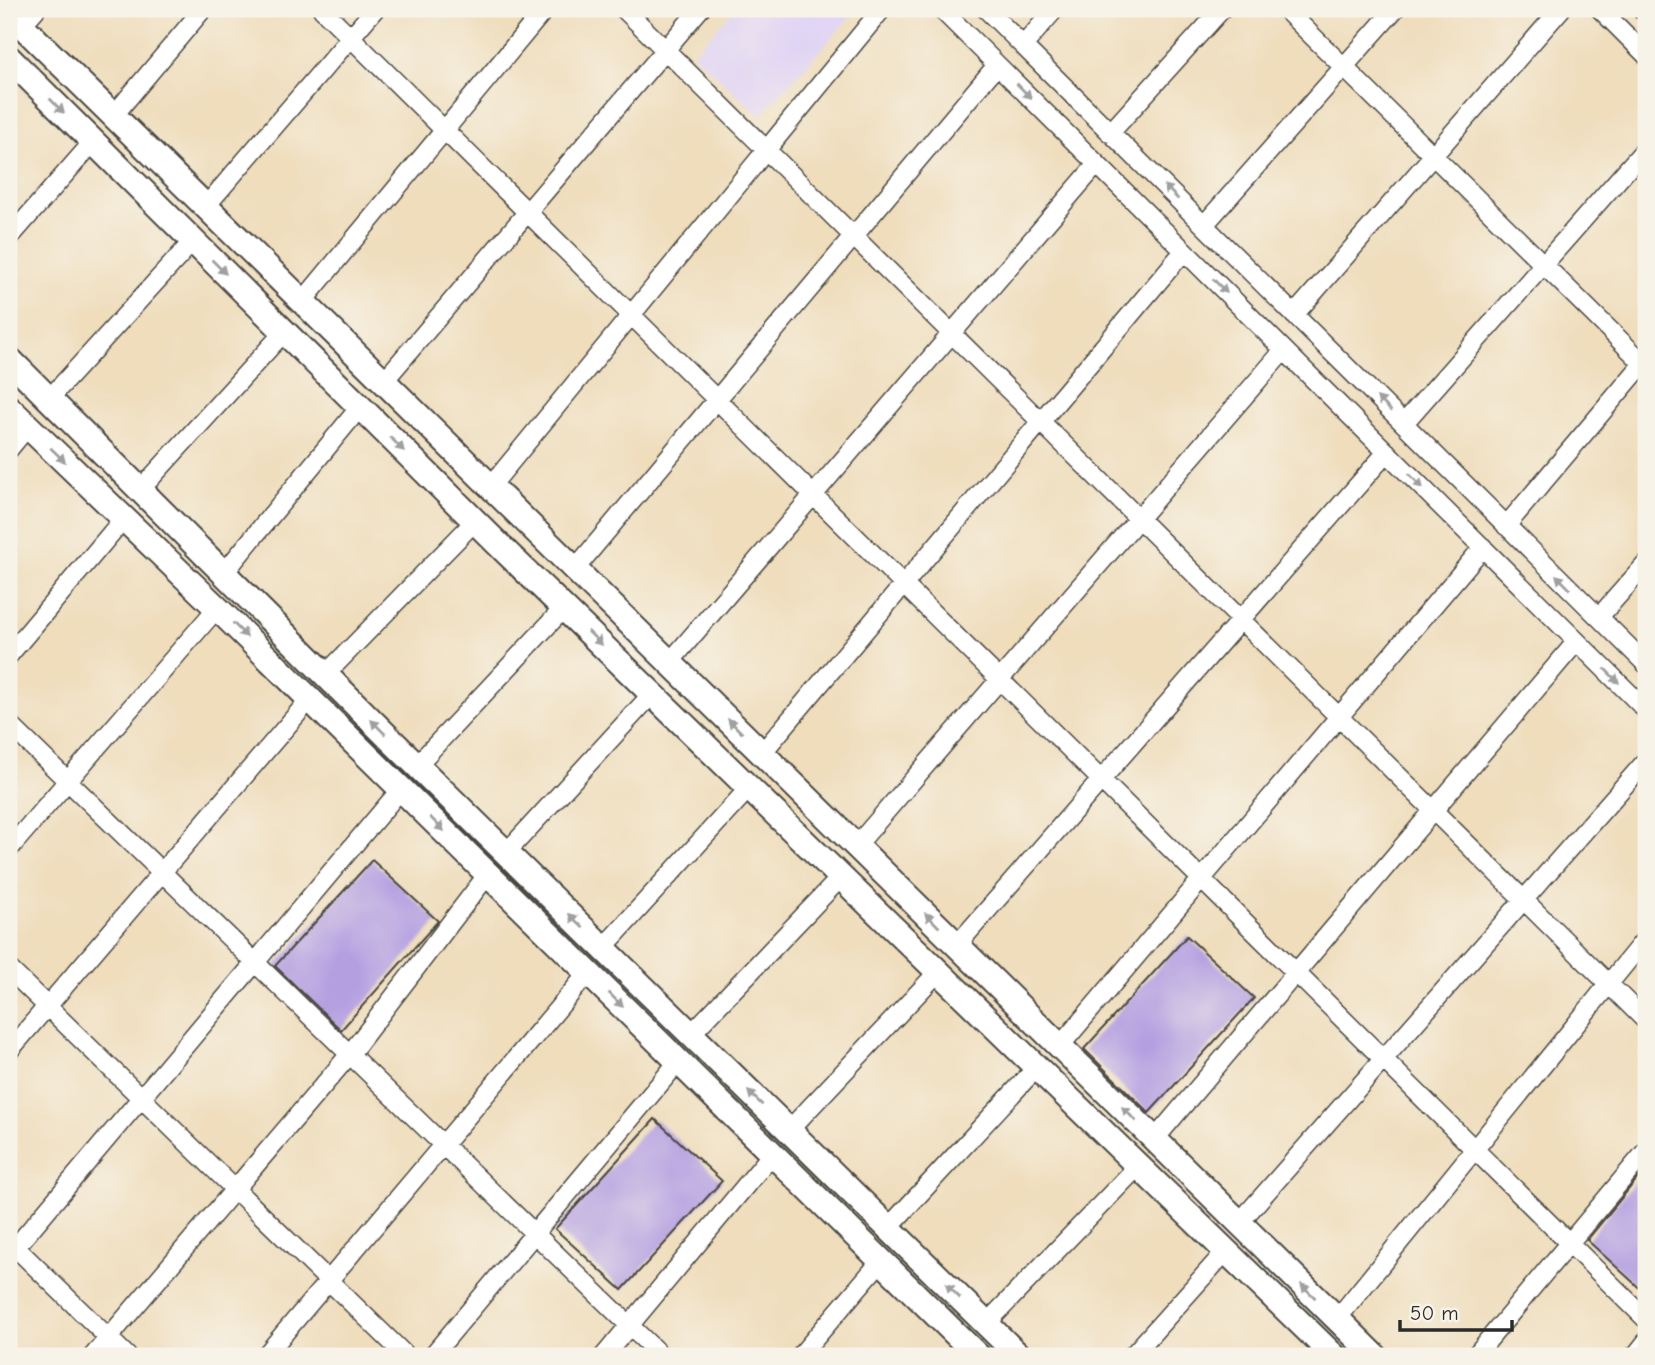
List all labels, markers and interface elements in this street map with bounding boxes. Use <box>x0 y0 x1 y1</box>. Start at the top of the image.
one-way arrow <box>1015 83 1032 99</box>
one-way arrow <box>48 98 65 114</box>
one-way arrow <box>1162 184 1179 201</box>
one-way arrow <box>210 258 227 275</box>
one-way arrow <box>1211 278 1228 294</box>
one-way arrow <box>1376 396 1393 413</box>
one-way arrow <box>389 436 406 453</box>
one-way arrow <box>49 446 66 462</box>
one-way arrow <box>1408 473 1425 490</box>
one-way arrow <box>1555 574 1572 590</box>
one-way arrow <box>231 621 248 638</box>
one-way arrow <box>586 630 603 647</box>
one-way arrow <box>1604 667 1620 684</box>
one-way arrow <box>370 719 387 736</box>
one-way arrow <box>727 719 744 735</box>
one-way arrow <box>428 815 445 832</box>
one-way arrow <box>567 913 584 930</box>
one-way arrow <box>924 913 941 929</box>
one-way arrow <box>607 992 624 1008</box>
one-way arrow <box>747 1089 764 1106</box>
one-way arrow <box>1121 1107 1138 1123</box>
one-way arrow <box>1300 1283 1317 1300</box>
one-way arrow <box>945 1284 962 1300</box>
scale bar <box>1400 1288 1512 1332</box>
text: 50 m <box>1410 1301 1459 1325</box>

